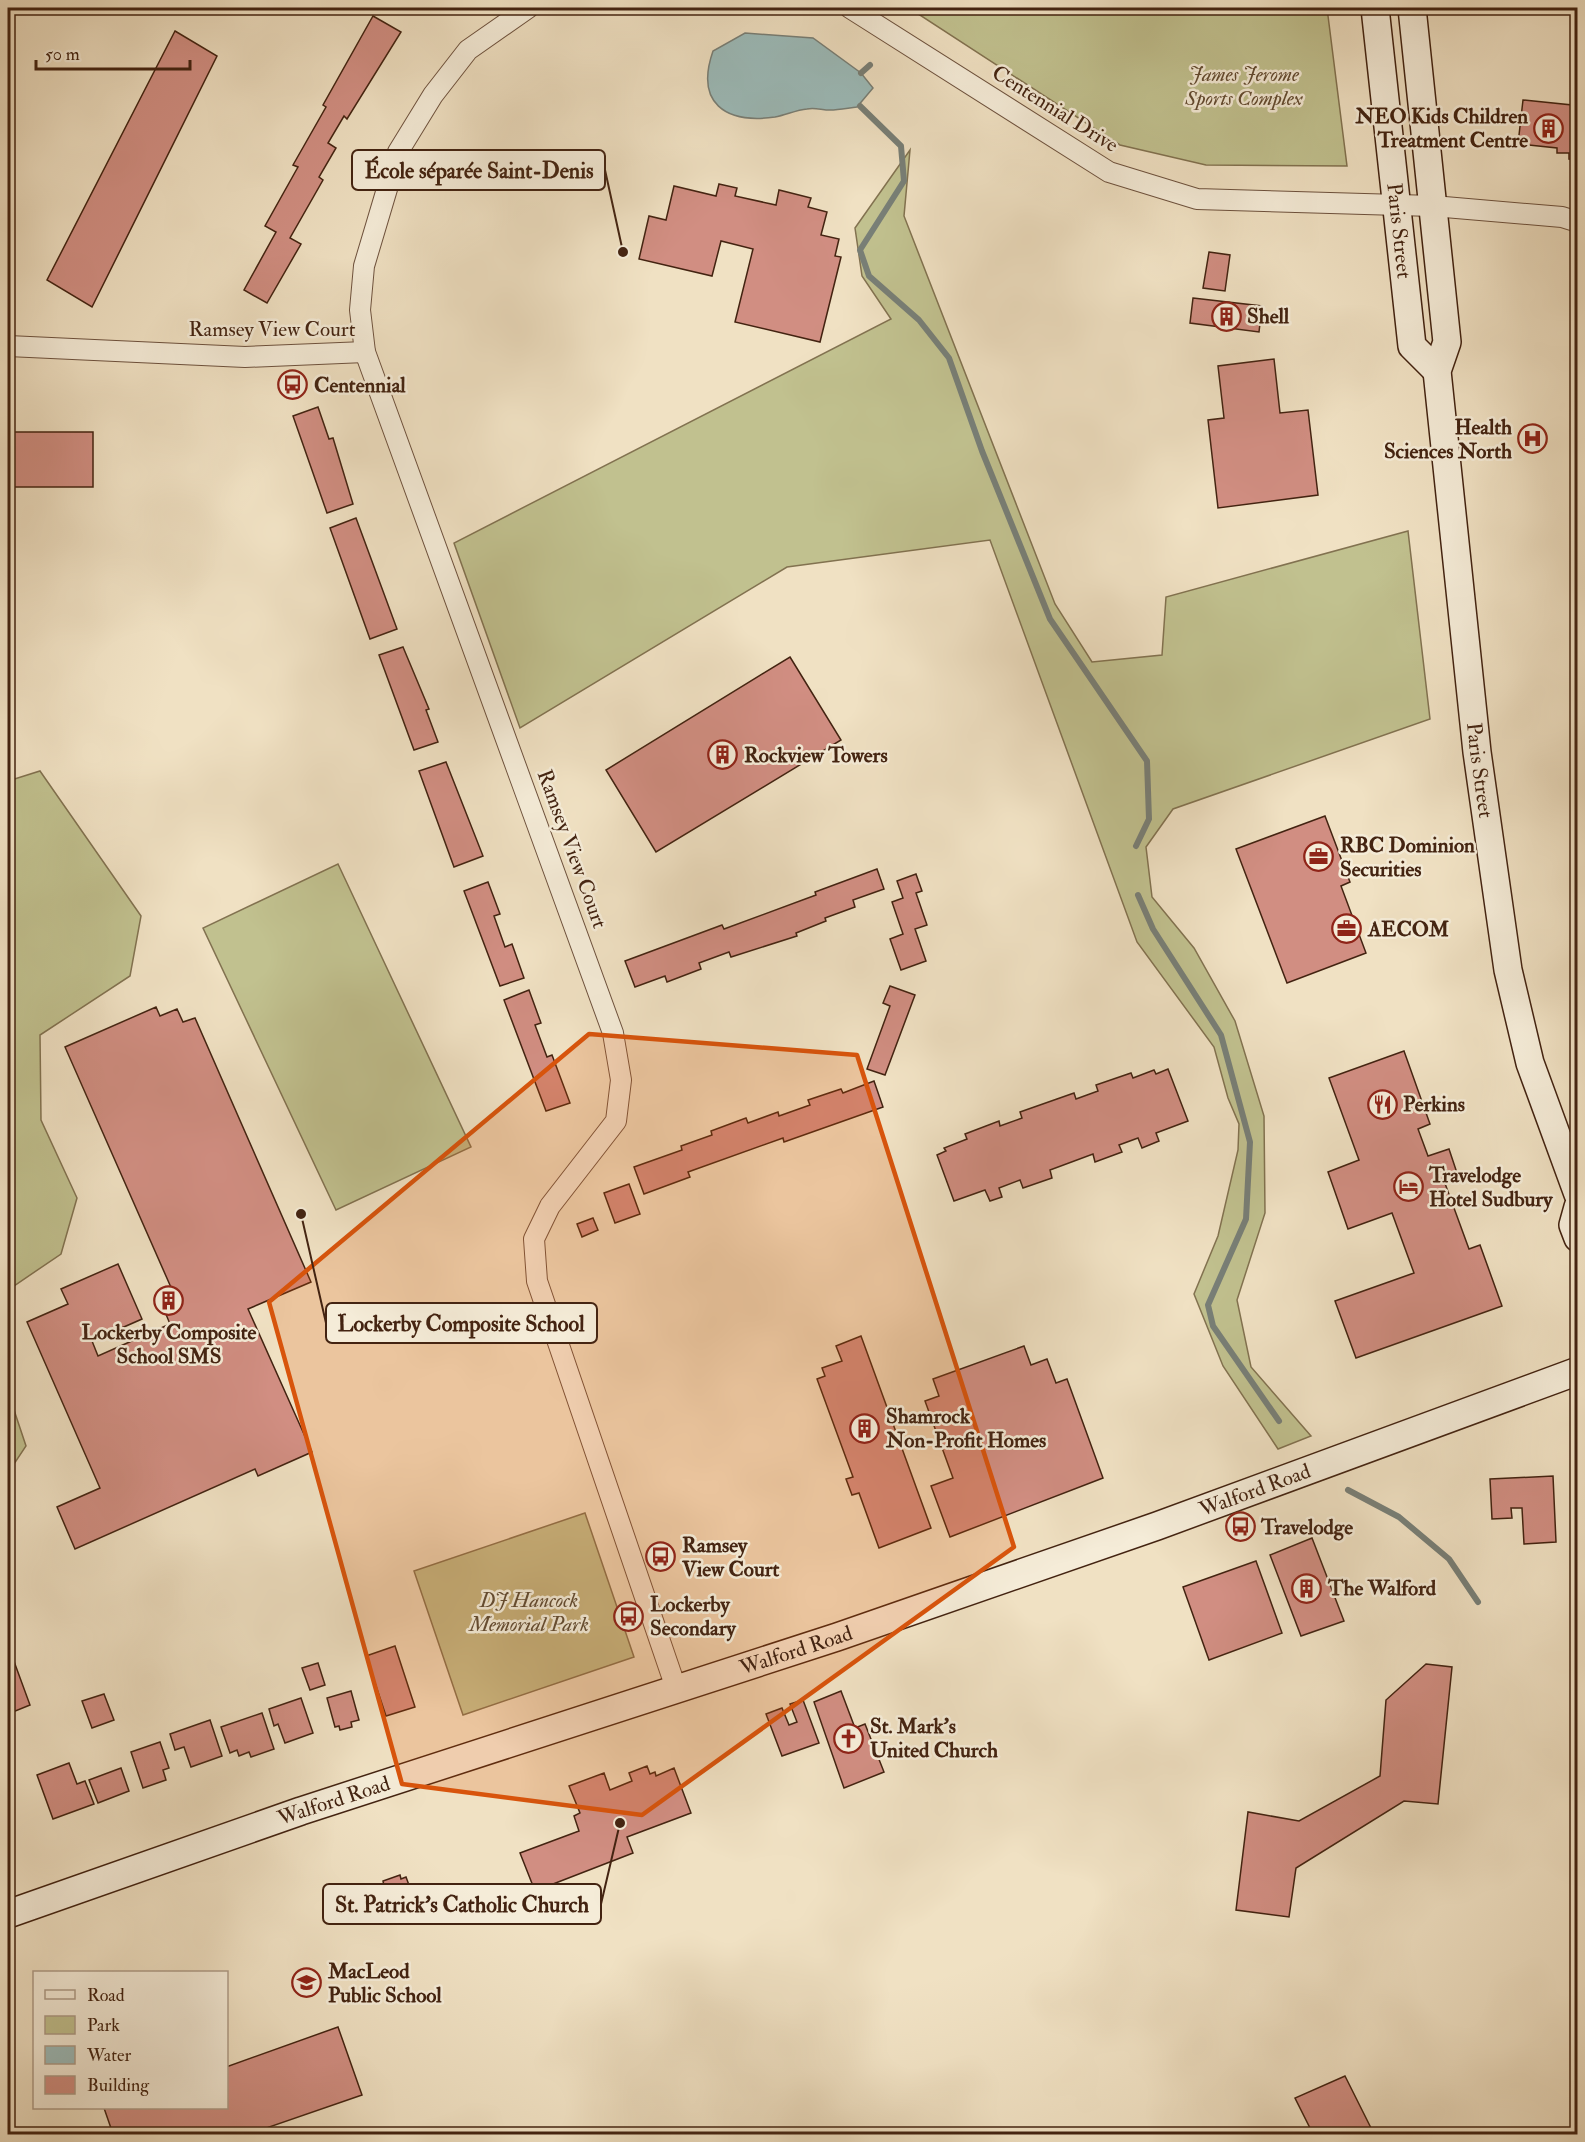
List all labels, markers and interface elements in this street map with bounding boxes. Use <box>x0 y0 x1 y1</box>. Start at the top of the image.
scale bar <box>36 33 190 71</box>
text: 50 m <box>45 43 80 66</box>
street label: Centennial Drive <box>987 59 1123 159</box>
park label: James Jerome Sports Complex <box>1184 61 1303 112</box>
place label: NEO Kids Children Treatment Centre <box>1354 103 1528 154</box>
building icon: NEO Kids Children Treatment Centre <box>1533 112 1565 144</box>
callout: École séparée Saint-Denis <box>352 150 605 190</box>
text: École séparée Saint-Denis <box>364 155 594 186</box>
street label: Paris Street <box>1381 181 1418 280</box>
building icon: Shell <box>1210 300 1242 332</box>
place label: Shell <box>1247 303 1290 330</box>
street label: Ramsey View Court <box>189 316 356 343</box>
bus stop icon: Centennial <box>277 369 309 401</box>
place label: Centennial <box>314 372 406 399</box>
place label: Health Sciences North <box>1384 414 1512 465</box>
hospital icon: Health Sciences North <box>1517 423 1549 455</box>
street label: Paris Street <box>1460 721 1500 820</box>
building icon: Rockview Towers <box>707 739 739 771</box>
place label: Rockview Towers <box>744 742 888 769</box>
street label: Ramsey View Court <box>531 766 613 932</box>
place label: RBC Dominion Securities <box>1340 832 1475 883</box>
office icon: RBC Dominion Securities <box>1303 841 1335 873</box>
office icon: AECOM <box>1331 913 1363 945</box>
place label: AECOM <box>1367 916 1449 943</box>
restaurant icon: Perkins <box>1366 1088 1398 1120</box>
place label: Perkins <box>1403 1091 1465 1118</box>
place label: Travelodge Hotel Sudbury <box>1428 1162 1553 1213</box>
hotel icon: Travelodge Hotel Sudbury <box>1392 1171 1424 1203</box>
building icon: Lockerby Composite School SMS <box>153 1285 185 1317</box>
callout: Lockerby Composite School <box>326 1303 597 1343</box>
text: Lockerby Composite School <box>337 1310 585 1339</box>
place label: Lockerby Composite School SMS <box>82 1319 257 1370</box>
place label: Shamrock Non-Profit Homes <box>885 1403 1046 1454</box>
building icon: Shamrock Non-Profit Homes <box>849 1412 881 1444</box>
street label: Walford Road <box>1194 1457 1315 1523</box>
bus stop icon: Travelodge <box>1224 1511 1256 1543</box>
place label: Travelodge <box>1260 1514 1353 1541</box>
place label: Ramsey View Court <box>681 1532 780 1583</box>
bus stop icon: Ramsey View Court <box>645 1541 677 1573</box>
building icon: The Walford <box>1291 1572 1323 1604</box>
place label: The Walford <box>1327 1575 1437 1602</box>
park label: DJ Hancock Memorial Park <box>467 1587 589 1638</box>
place label: Lockerby Secondary <box>650 1591 737 1642</box>
bus stop icon: Lockerby Secondary <box>613 1600 645 1632</box>
street label: Walford Road <box>735 1619 856 1681</box>
place label: St. Mark’s United Church <box>870 1713 998 1764</box>
church icon: St. Mark’s United Church <box>833 1722 865 1754</box>
street label: Walford Road <box>273 1769 394 1832</box>
callout: St. Patrick's Catholic Church <box>323 1884 601 1924</box>
text: St. Patrick's Catholic Church <box>335 1891 589 1919</box>
place label: MacLeod Public School <box>327 1958 442 2009</box>
school or university icon: MacLeod Public School <box>291 1967 323 1999</box>
legend <box>33 1971 228 2109</box>
text: Road <box>87 1984 125 2007</box>
text: Park <box>87 2014 120 2037</box>
text: Water <box>86 2044 131 2067</box>
text: Building <box>87 2074 150 2097</box>

